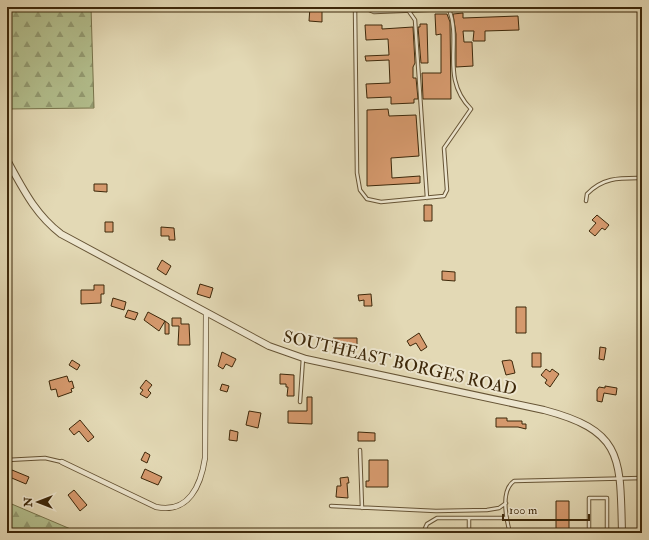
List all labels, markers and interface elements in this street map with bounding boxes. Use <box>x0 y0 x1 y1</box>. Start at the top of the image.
street label: SOUTHEAST BORGES ROAD <box>281 326 519 400</box>
north arrow <box>18 482 58 522</box>
text: N <box>22 496 35 508</box>
scale bar <box>503 496 589 522</box>
text: 100 m <box>509 503 538 518</box>

